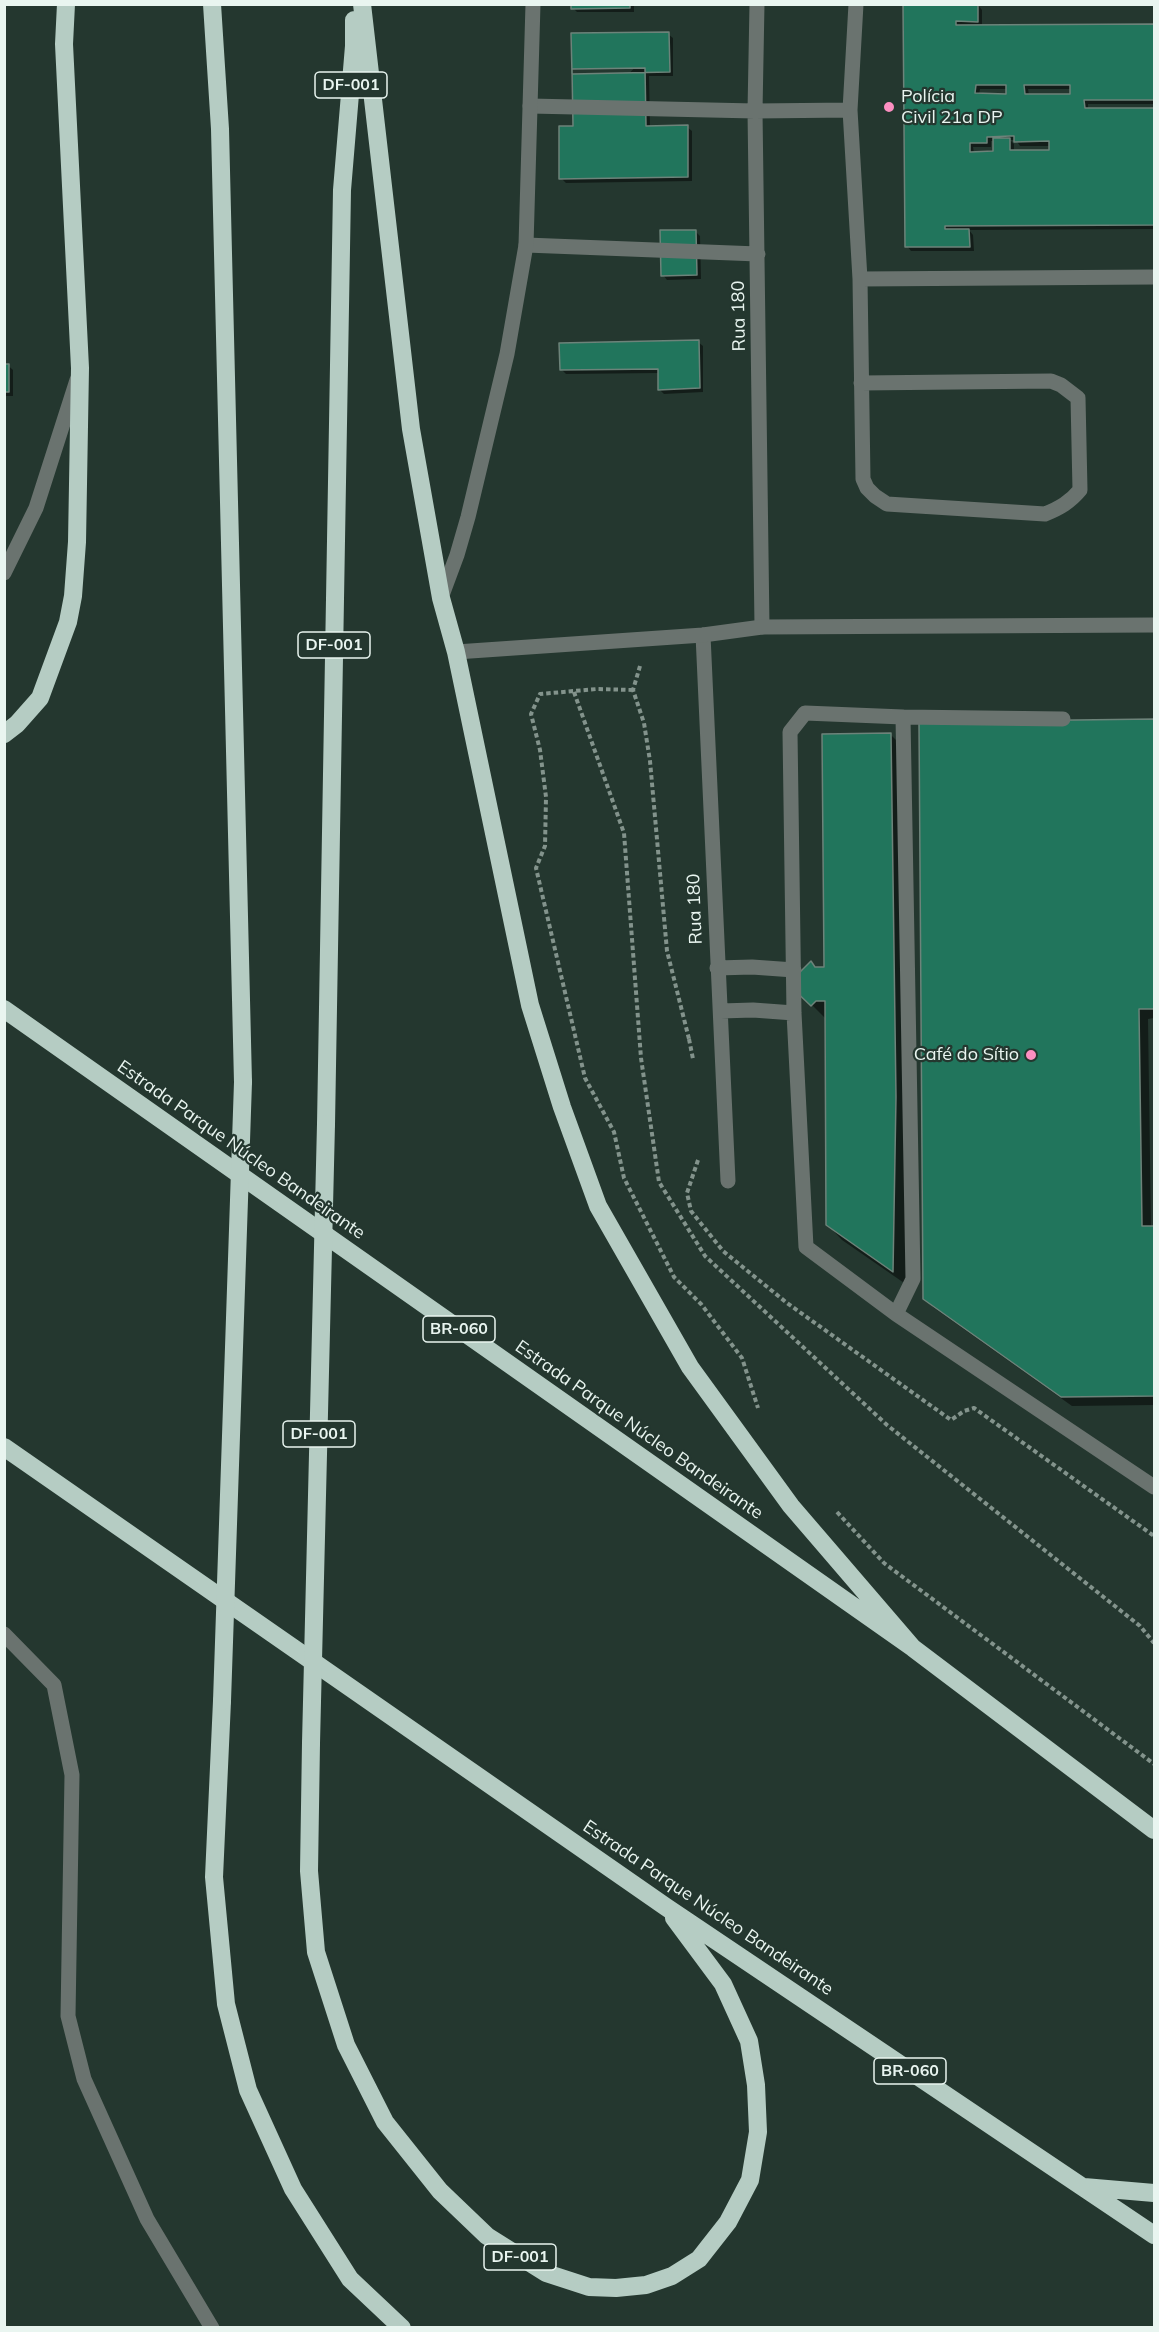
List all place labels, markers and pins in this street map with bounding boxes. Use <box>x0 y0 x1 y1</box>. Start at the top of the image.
place label: Polícia Civil 21a DP <box>901 86 1003 128</box>
marker: Polícia Civil 21a DP <box>882 100 896 114</box>
place label: Café do Sítio <box>914 1044 1019 1066</box>
marker: Café do Sítio <box>1024 1048 1038 1062</box>

